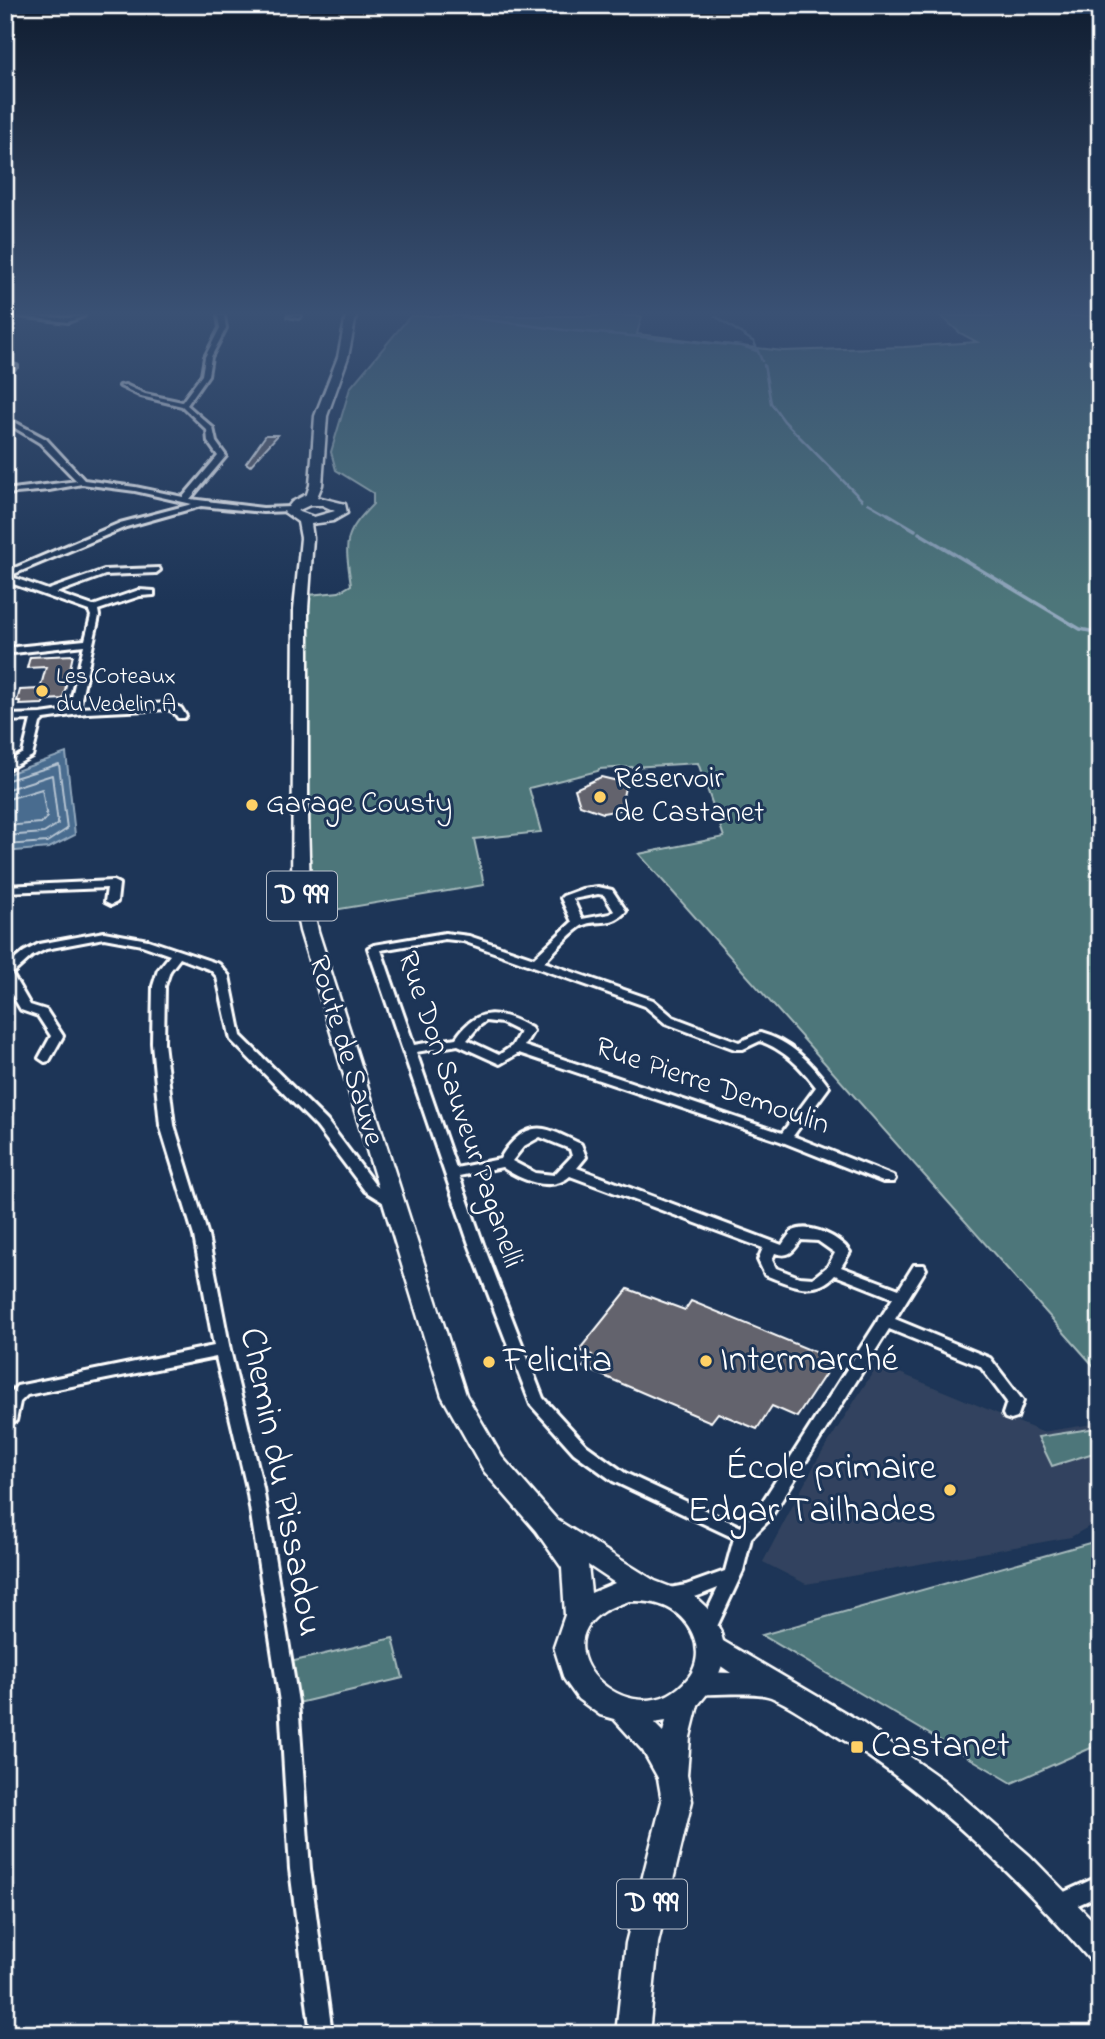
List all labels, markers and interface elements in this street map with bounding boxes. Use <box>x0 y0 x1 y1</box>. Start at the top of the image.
place label: Les Coteaux du Vedelin A <box>56 660 176 723</box>
marker: Les Coteaux du Vedelin A <box>34 683 50 699</box>
place label: Réservoir de Castanet <box>614 758 764 836</box>
place label: Garage Cousty <box>266 783 452 827</box>
marker: Réservoir de Castanet <box>592 789 608 805</box>
marker: Garage Cousty <box>244 797 260 813</box>
road number: D 999 <box>267 872 337 920</box>
street label: Rue Don Sauveur Paganelli <box>384 946 534 1274</box>
street label: Route de Sauve <box>295 951 395 1152</box>
street label: Rue Pierre Demoulin <box>589 1026 835 1148</box>
street label: Chemin du Pissadou <box>224 1323 336 1641</box>
place label: Intermarché <box>720 1334 899 1388</box>
place label: Felicita <box>502 1335 612 1389</box>
marker: Intermarché <box>698 1353 714 1369</box>
marker: Felicita <box>481 1354 497 1370</box>
place label: École primaire Edgar Tailhades <box>688 1442 936 1539</box>
marker: École primaire Edgar Tailhades <box>942 1482 958 1498</box>
place label: Castanet <box>871 1720 1010 1774</box>
marker: Castanet <box>849 1739 865 1755</box>
road number: D 999 <box>617 1880 687 1928</box>

